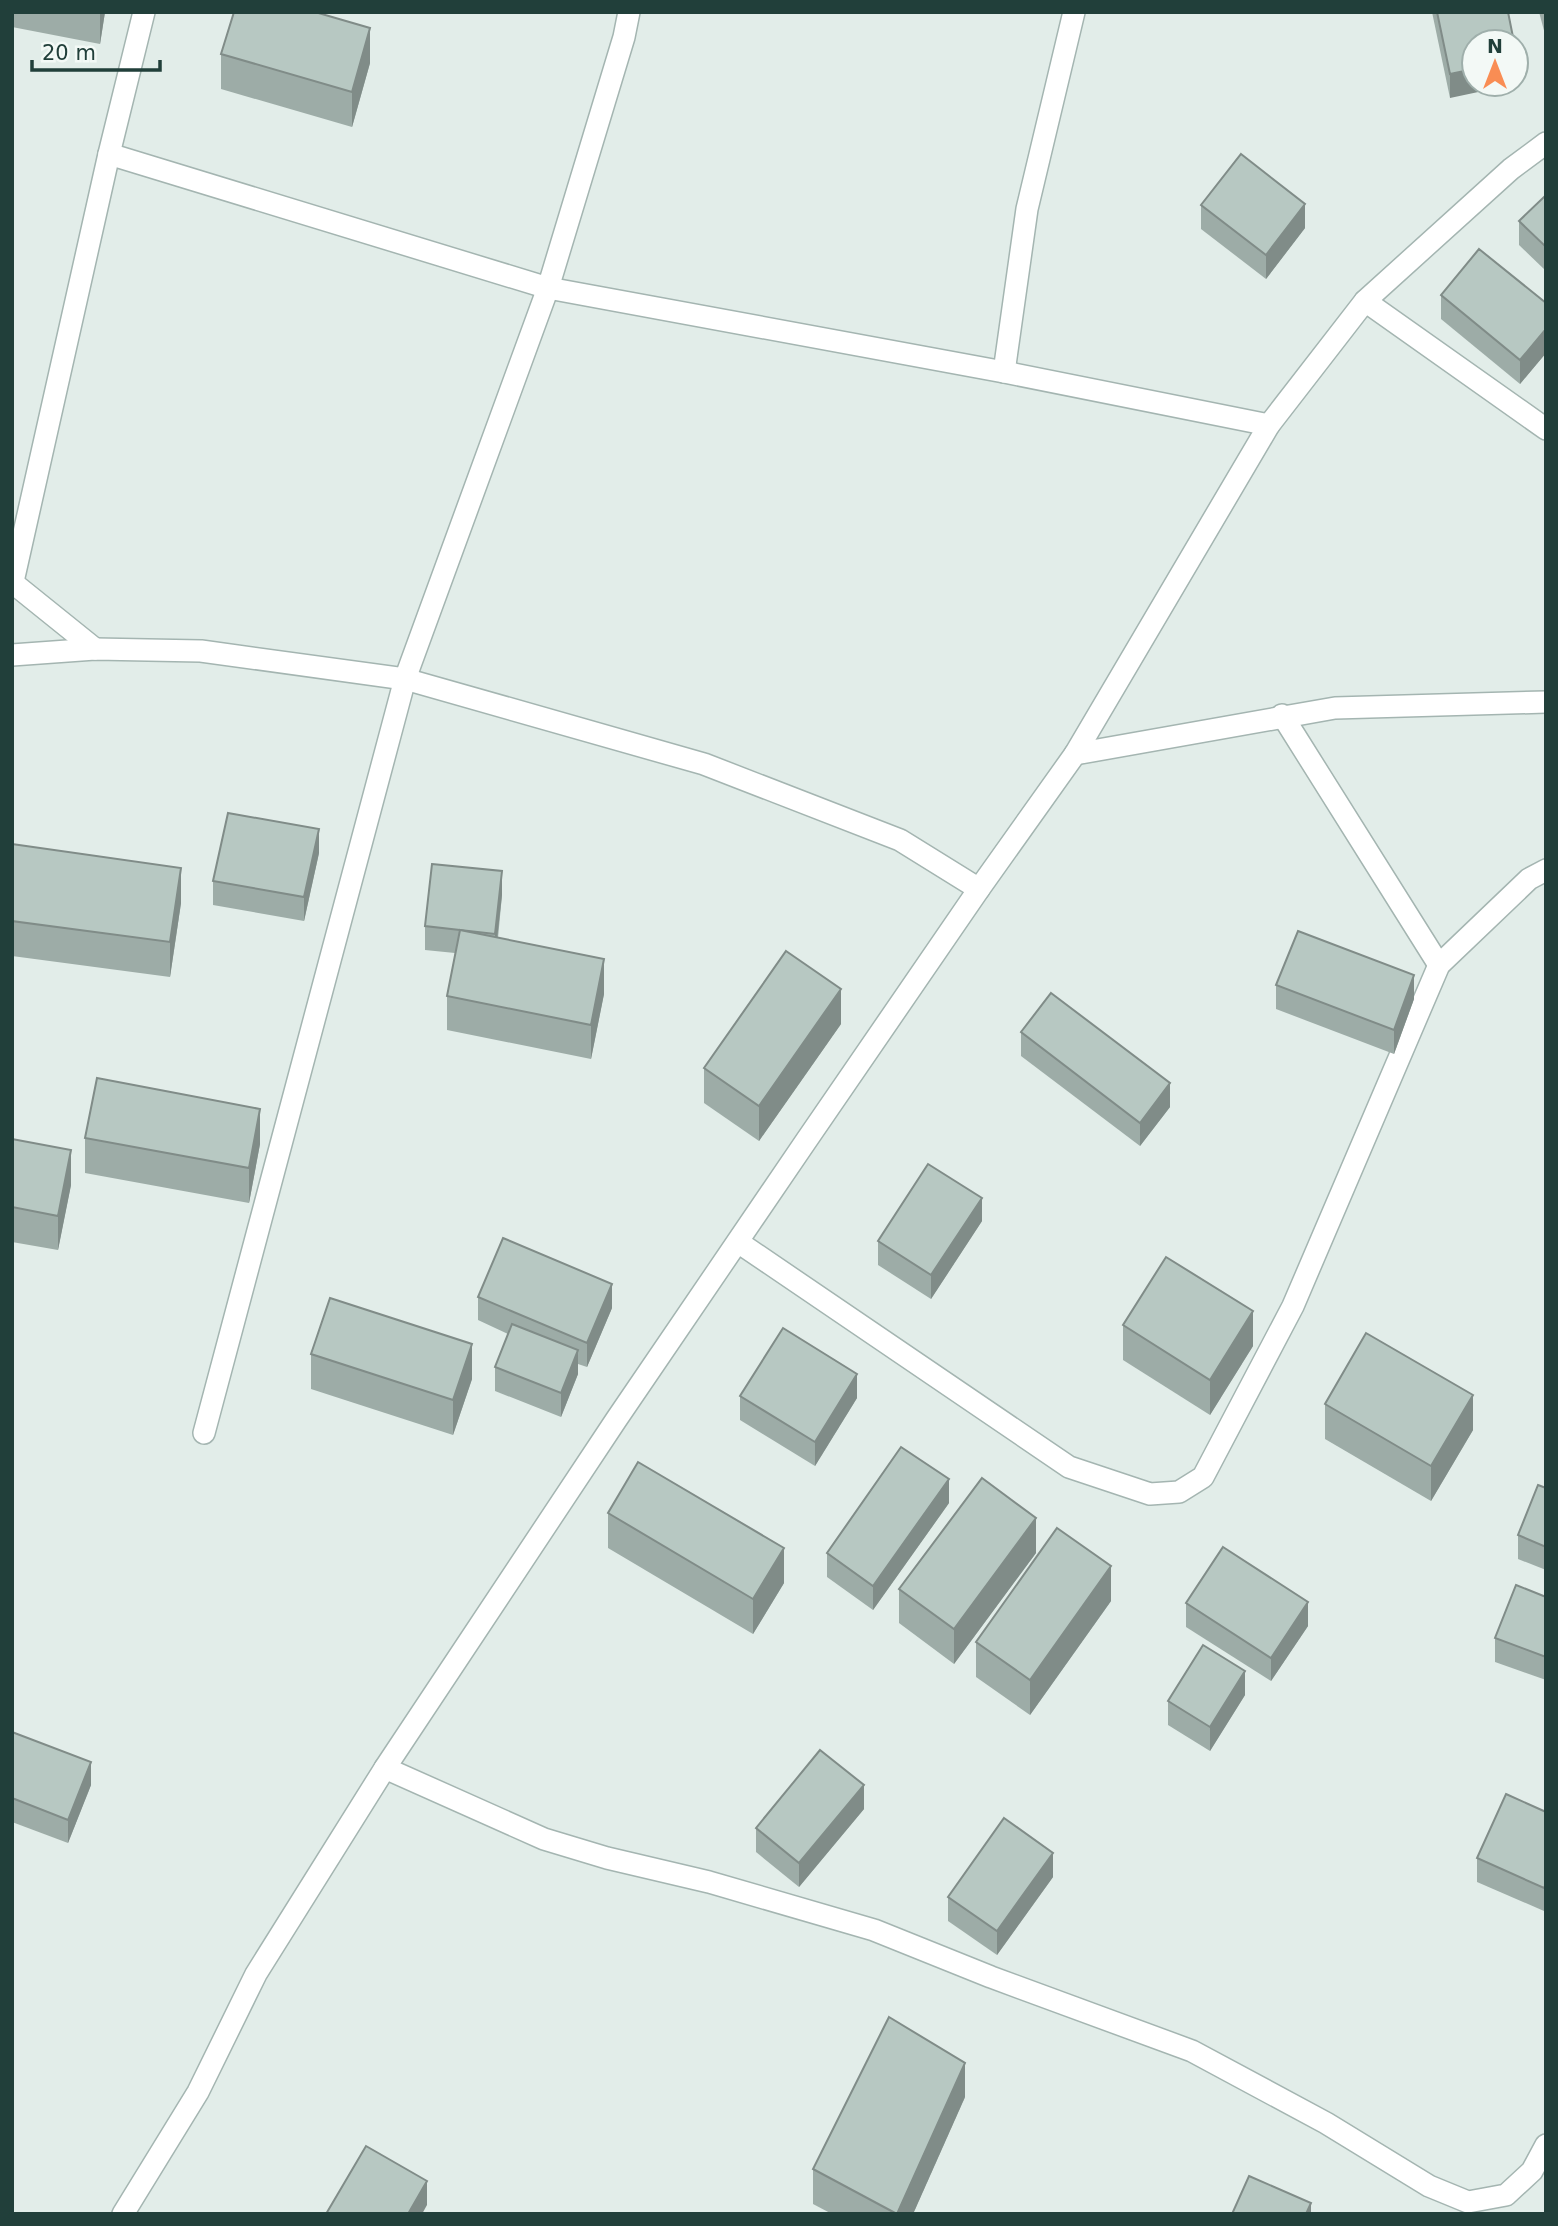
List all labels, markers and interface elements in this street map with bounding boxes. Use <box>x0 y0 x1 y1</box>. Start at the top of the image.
scale bar <box>32 28 159 72</box>
north arrow <box>1460 28 1530 98</box>
text: N <box>1487 35 1503 57</box>
text: 20 m <box>42 41 96 65</box>

